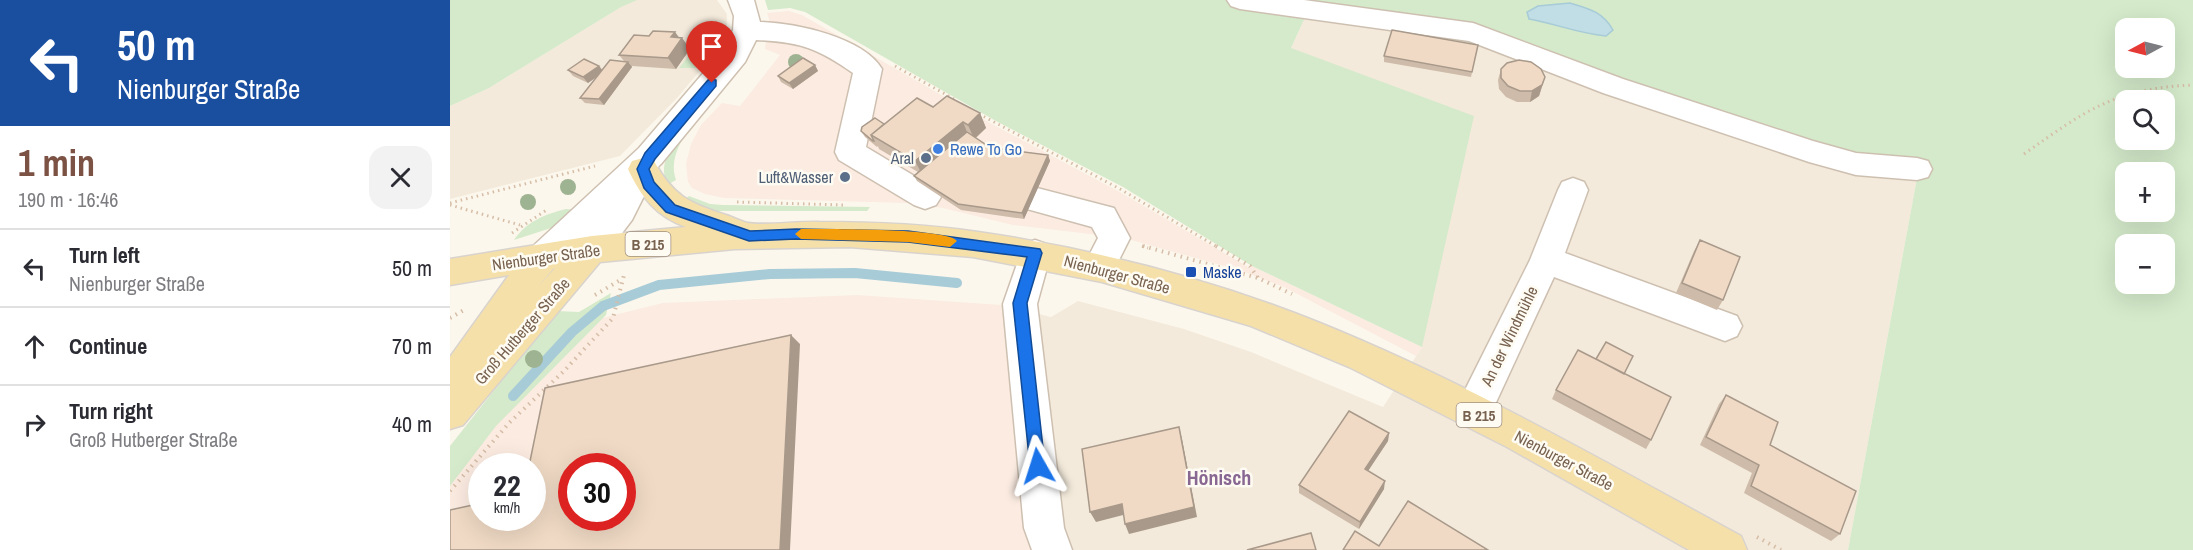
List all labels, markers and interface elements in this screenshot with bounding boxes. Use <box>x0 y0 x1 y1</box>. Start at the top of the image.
text: 50 m <box>117 17 196 73</box>
north arrow <box>2115 18 2175 78</box>
map controls <box>2115 18 2175 294</box>
pin <box>686 21 737 83</box>
icon: left <box>18 24 96 102</box>
icon: arrive <box>695 30 728 63</box>
text: Nienburger Straße <box>117 71 300 107</box>
button: search <box>2115 90 2175 150</box>
place label: Rewe To Go <box>950 138 1022 160</box>
text: 1 min <box>18 139 95 187</box>
marker: Rewe To Go <box>931 142 945 156</box>
button: close <box>369 146 432 209</box>
place label: Aral <box>890 147 914 169</box>
marker: Aral <box>919 151 933 165</box>
button: + <box>2115 162 2175 222</box>
place label: Luft&Wasser <box>758 166 834 188</box>
marker: Luft&Wasser <box>838 170 852 184</box>
text: 190 m · 16:46 <box>18 186 118 213</box>
road number: B 215 <box>626 232 670 256</box>
button: − <box>2115 234 2175 294</box>
street label: Nienburger Straße <box>491 239 601 275</box>
text: Turn left <box>69 240 140 270</box>
street label: Nienburger Straße <box>1062 249 1172 299</box>
icon: left <box>18 252 51 285</box>
text: 50 m <box>392 253 432 283</box>
place label: Maske <box>1203 261 1242 283</box>
marker: Maske <box>1184 265 1198 279</box>
text: Nienburger Straße <box>69 270 205 297</box>
street label: Groß Hutberger Straße <box>469 273 575 389</box>
street label: An der Windmühle <box>1475 282 1543 391</box>
icon: ahead <box>18 330 51 363</box>
text: Continue <box>69 331 147 361</box>
text: 70 m <box>392 331 432 361</box>
text: Turn right <box>69 396 153 426</box>
road number: B 215 <box>1456 403 1502 427</box>
icon: right <box>18 408 51 441</box>
text: 40 m <box>392 409 432 439</box>
street label: Nienburger Straße <box>1511 425 1617 495</box>
text: Groß Hutberger Straße <box>69 426 238 453</box>
position arrow <box>1006 434 1070 498</box>
speed limit sign: 30 <box>558 453 636 531</box>
district label: Hönisch <box>1187 464 1251 491</box>
text: 22 <box>493 465 521 505</box>
text: km/h <box>494 497 520 518</box>

